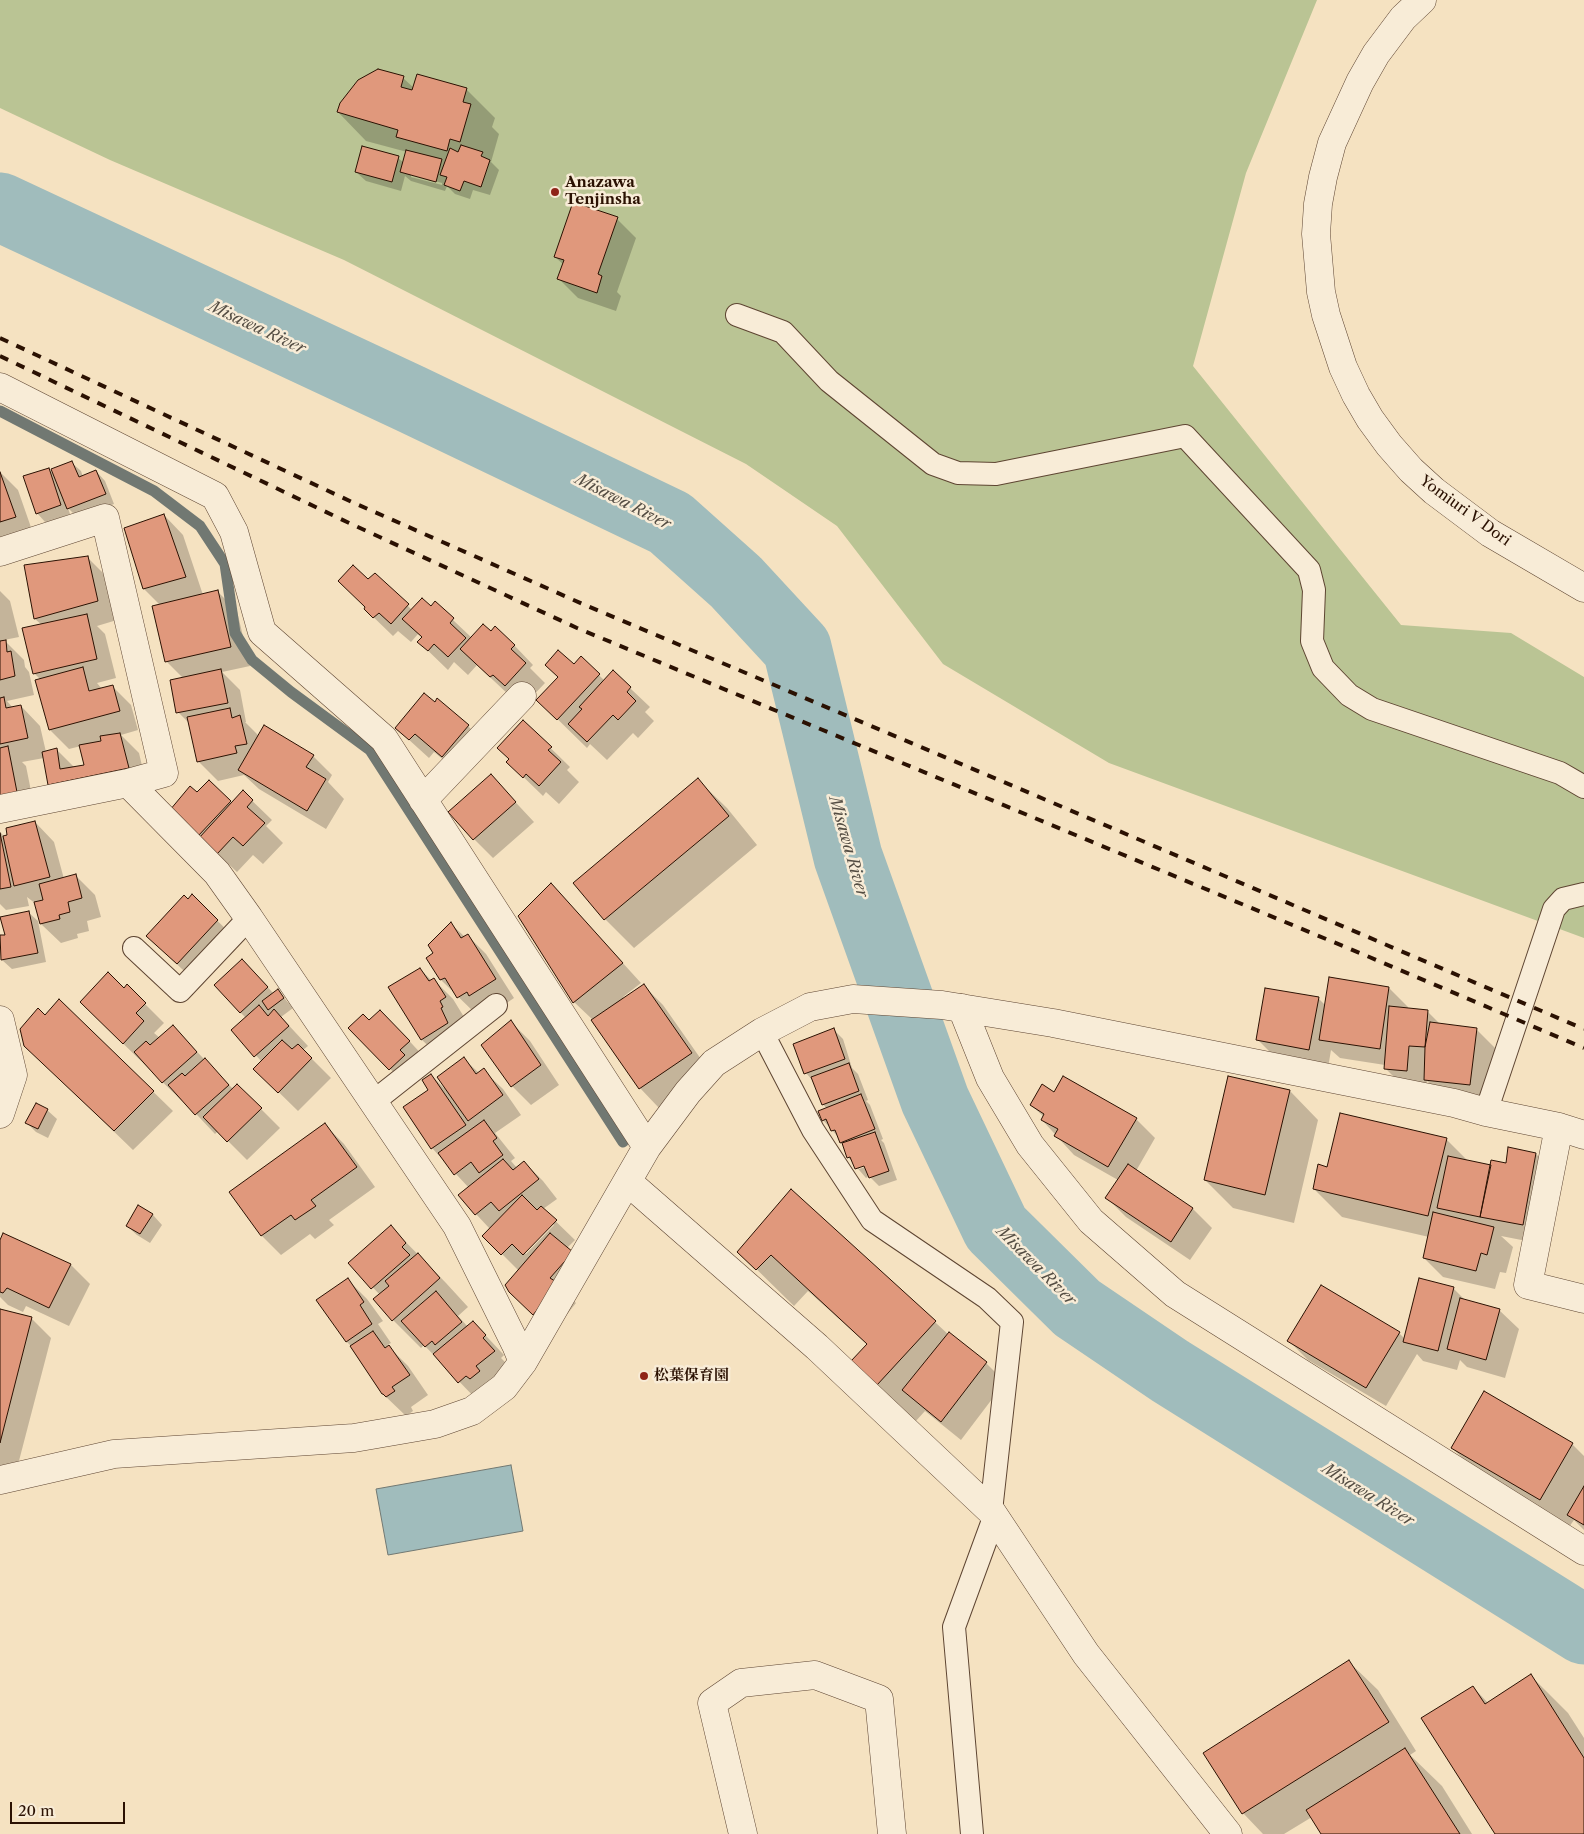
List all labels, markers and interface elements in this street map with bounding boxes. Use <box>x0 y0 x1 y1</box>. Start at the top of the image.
place label: Anazawa Tenjinsha <box>565 174 641 209</box>
marker: Anazawa Tenjinsha <box>549 186 561 198</box>
water label: Misawa River <box>206 297 308 359</box>
water label: Misawa River <box>572 470 674 534</box>
street label: Yomiuri V Dori <box>1416 472 1514 550</box>
water label: Misawa River <box>824 794 872 900</box>
water label: Misawa River <box>992 1222 1080 1310</box>
place label: 松葉保育園 <box>654 1367 729 1385</box>
marker: 松葉保育園 <box>638 1370 650 1382</box>
water label: Misawa River <box>1319 1459 1417 1531</box>
scale bar <box>12 1792 128 1824</box>
text: 20 m <box>18 1801 54 1820</box>

